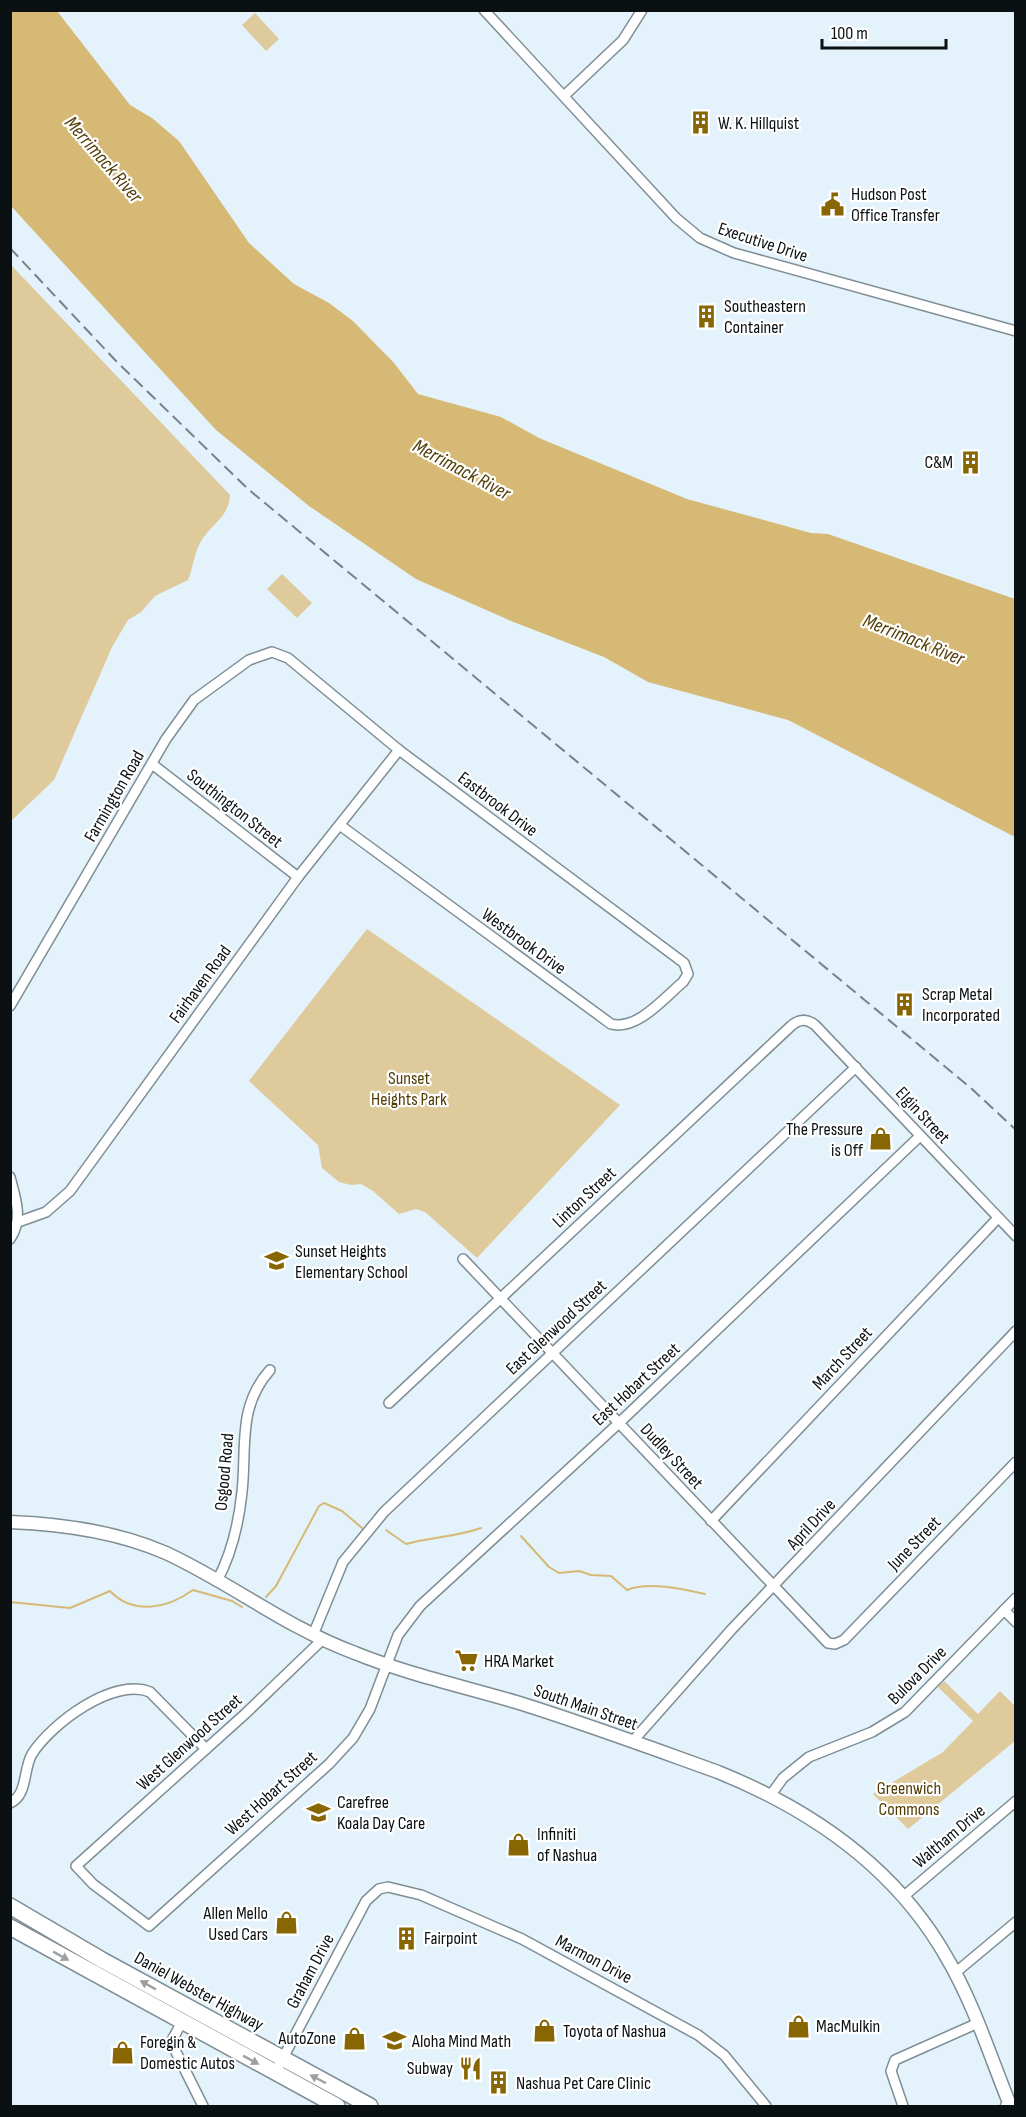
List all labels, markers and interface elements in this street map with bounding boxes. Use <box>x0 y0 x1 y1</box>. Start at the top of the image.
scale bar <box>822 12 946 50</box>
text: 100 m <box>831 23 868 44</box>
building icon: W. K. Hillquist <box>687 110 713 136</box>
water label: Merrimack River <box>59 111 148 209</box>
place label: W. K. Hillquist <box>718 113 800 134</box>
place label: Hudson Post Office Transfer <box>851 184 940 226</box>
public building icon: Hudson Post Office Transfer <box>820 191 846 217</box>
street label: Executive Drive <box>715 218 810 267</box>
place label: Southeastern Container <box>724 296 806 338</box>
building icon: Southeastern Container <box>693 303 719 329</box>
water label: Merrimack River <box>409 434 516 506</box>
building icon: C&M <box>958 449 984 475</box>
place label: C&M <box>924 452 953 473</box>
water label: Merrimack River <box>860 609 969 672</box>
street label: Farmington Road <box>80 747 149 846</box>
street label: Southington Street <box>183 765 287 853</box>
street label: Eastbrook Drive <box>454 768 542 841</box>
street label: Westbrook Drive <box>477 904 570 979</box>
street label: Fairhaven Road <box>165 941 236 1027</box>
place label: Scrap Metal Incorporated <box>922 984 1000 1026</box>
building icon: Scrap Metal Incorporated <box>891 991 917 1017</box>
park label: Sunset Heights Park <box>371 1068 447 1110</box>
street label: Elgin Street <box>891 1083 954 1148</box>
place label: The Pressure is Off <box>786 1119 864 1161</box>
shop icon: The Pressure is Off <box>868 1126 894 1152</box>
street label: Linton Street <box>548 1162 621 1232</box>
place label: Sunset Heights Elementary School <box>295 1241 408 1283</box>
school or university icon: Sunset Heights Elementary School <box>264 1248 290 1274</box>
street label: East Glenwood Street <box>502 1275 611 1379</box>
street label: March Street <box>808 1322 877 1394</box>
street label: East Hobart Street <box>588 1338 685 1430</box>
street label: Dudley Street <box>636 1419 708 1494</box>
street label: Osgood Road <box>211 1432 238 1512</box>
street label: April Drive <box>782 1495 840 1555</box>
street label: June Street <box>883 1512 946 1575</box>
street label: Bulova Drive <box>884 1642 951 1709</box>
supermarket icon: HRA Market <box>453 1648 479 1674</box>
place label: HRA Market <box>484 1651 554 1672</box>
street label: South Main Street <box>531 1680 641 1735</box>
street label: West Glenwood Street <box>132 1689 247 1795</box>
street label: West Hobart Street <box>221 1746 322 1840</box>
park label: Greenwich Commons <box>877 1778 941 1820</box>
place label: Carefree Koala Day Care <box>337 1792 425 1834</box>
school or university icon: Carefree Koala Day Care <box>306 1799 332 1825</box>
street label: Waltham Drive <box>909 1800 990 1873</box>
place label: Infiniti of Nashua <box>537 1824 597 1866</box>
shop icon: Infiniti of Nashua <box>506 1831 532 1857</box>
place label: Allen Mello Used Cars <box>202 1903 268 1945</box>
shop icon: Allen Mello Used Cars <box>273 1910 299 1936</box>
building icon: Fairpoint <box>393 1925 419 1951</box>
place label: Fairpoint <box>424 1928 478 1949</box>
street label: Graham Drive <box>282 1930 339 2012</box>
street label: Marmon Drive <box>552 1930 636 1988</box>
street label: Daniel Webster Highway <box>131 1947 267 2036</box>
one-way arrow <box>53 1951 70 1961</box>
one-way arrow <box>139 1980 156 1990</box>
shop icon: MacMulkin <box>785 2013 811 2039</box>
place label: MacMulkin <box>816 2016 880 2037</box>
shop icon: Toyota of Nashua <box>532 2018 558 2044</box>
place label: Toyota of Nashua <box>563 2021 666 2042</box>
shop icon: AutoZone <box>341 2025 367 2051</box>
place label: AutoZone <box>277 2028 336 2049</box>
school or university icon: Aloha Mind Math <box>381 2028 407 2054</box>
place label: Aloha Mind Math <box>411 2031 511 2052</box>
place label: Foregin & Domestic Autos <box>140 2032 235 2074</box>
shop icon: Foregin & Domestic Autos <box>109 2039 135 2065</box>
one-way arrow <box>243 2055 260 2065</box>
restaurant icon: Subway <box>458 2055 484 2081</box>
place label: Subway <box>407 2058 453 2079</box>
building icon: Nashua Pet Care Clinic <box>485 2070 511 2096</box>
place label: Nashua Pet Care Clinic <box>516 2073 651 2094</box>
one-way arrow <box>310 2074 327 2084</box>

